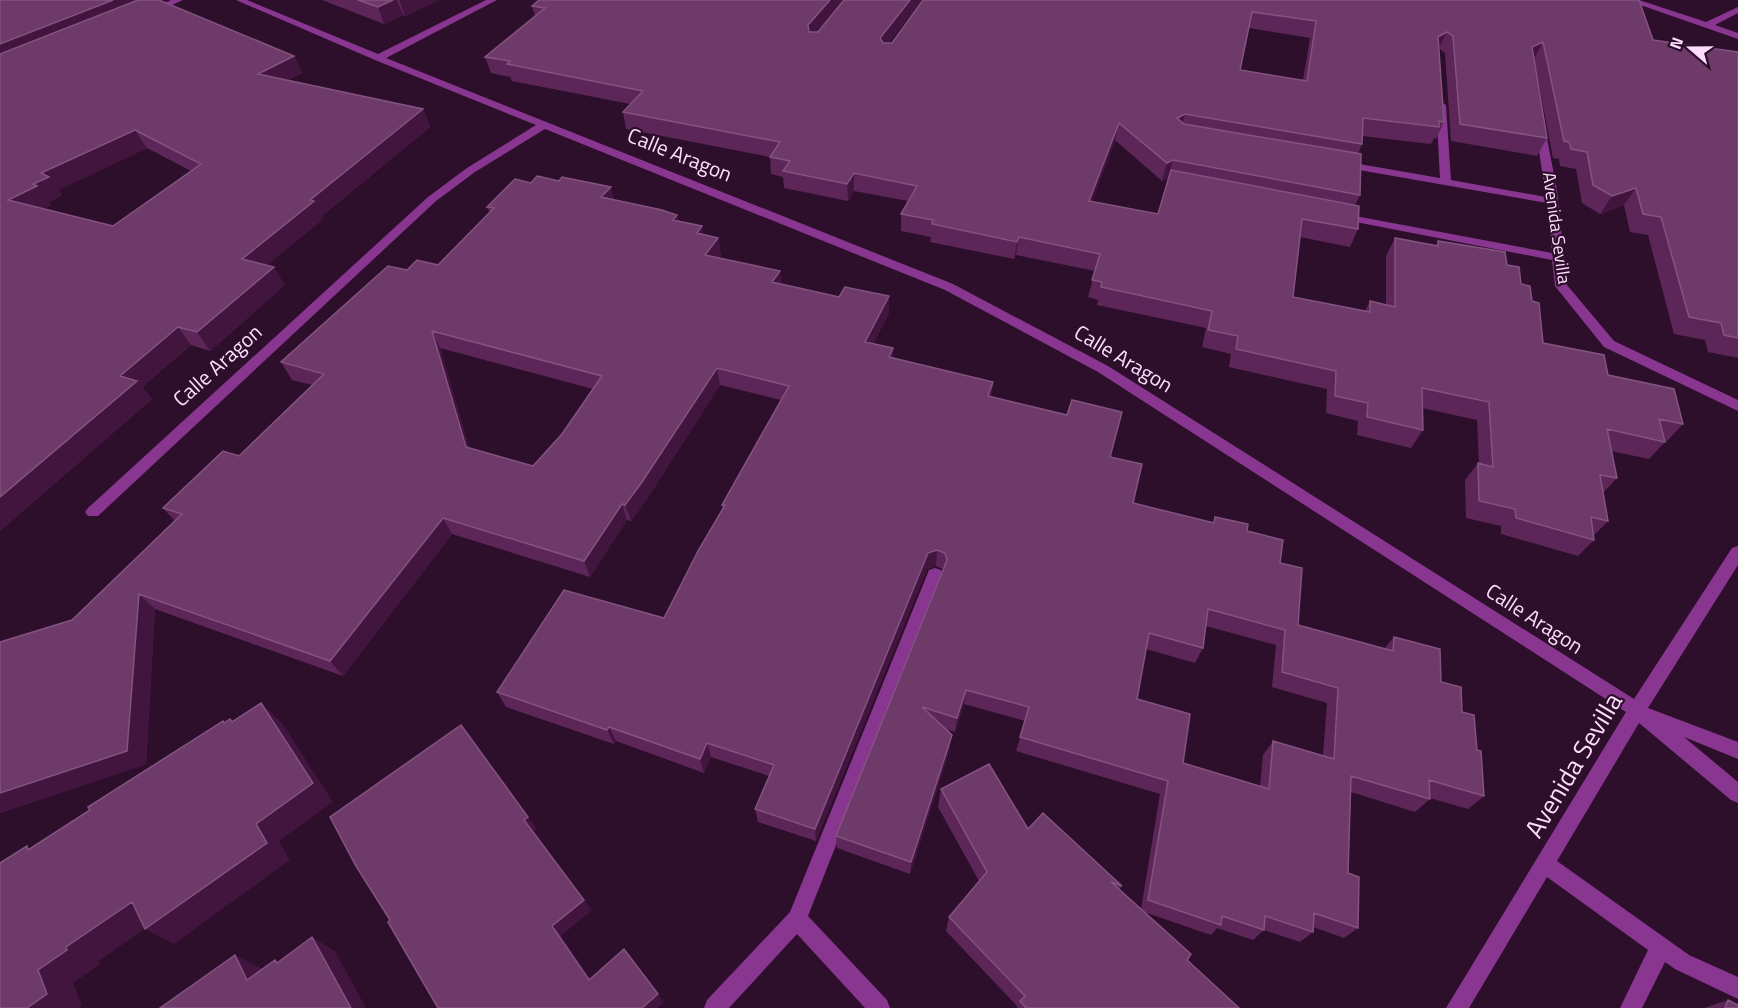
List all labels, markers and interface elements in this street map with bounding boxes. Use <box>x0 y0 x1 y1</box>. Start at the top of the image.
north arrow <box>1660 18 1720 78</box>
text: N <box>1663 34 1689 52</box>
street label: Calle Aragon <box>623 118 737 190</box>
street label: Avenida Sevilla <box>1536 170 1578 286</box>
street label: Calle Aragon <box>165 316 269 414</box>
street label: Calle Aragon <box>1068 316 1180 400</box>
street label: Calle Aragon <box>1480 575 1590 661</box>
street label: Avenida Sevilla <box>1514 685 1632 845</box>

